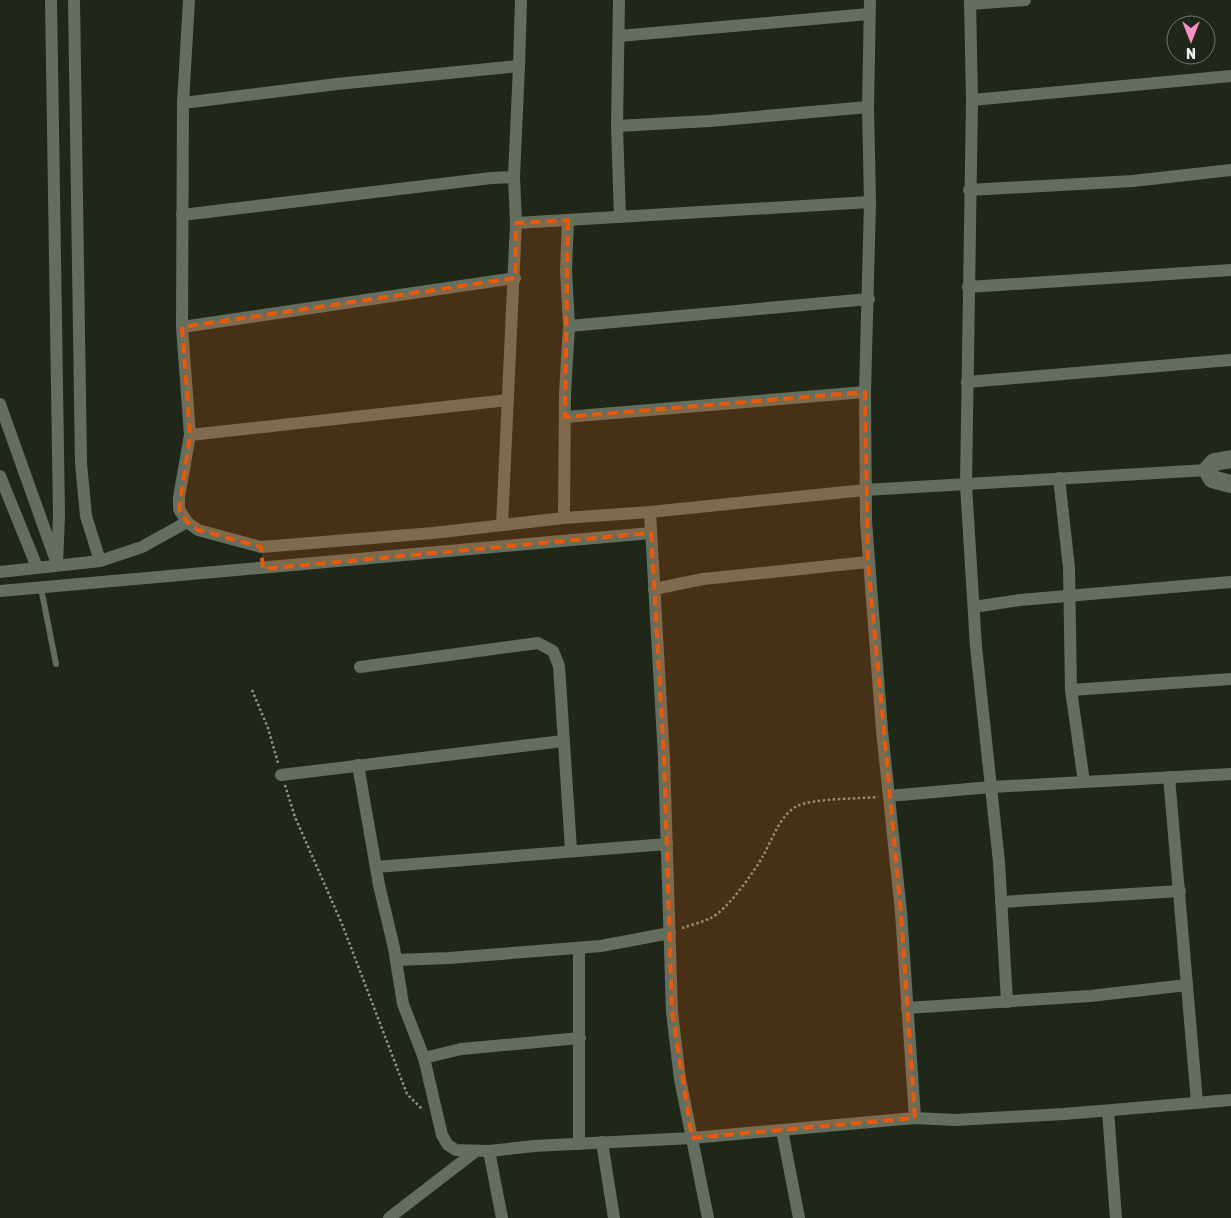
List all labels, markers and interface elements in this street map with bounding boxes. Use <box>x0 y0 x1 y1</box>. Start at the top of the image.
north arrow <box>1166 15 1216 65</box>
text: N <box>1186 44 1196 61</box>

